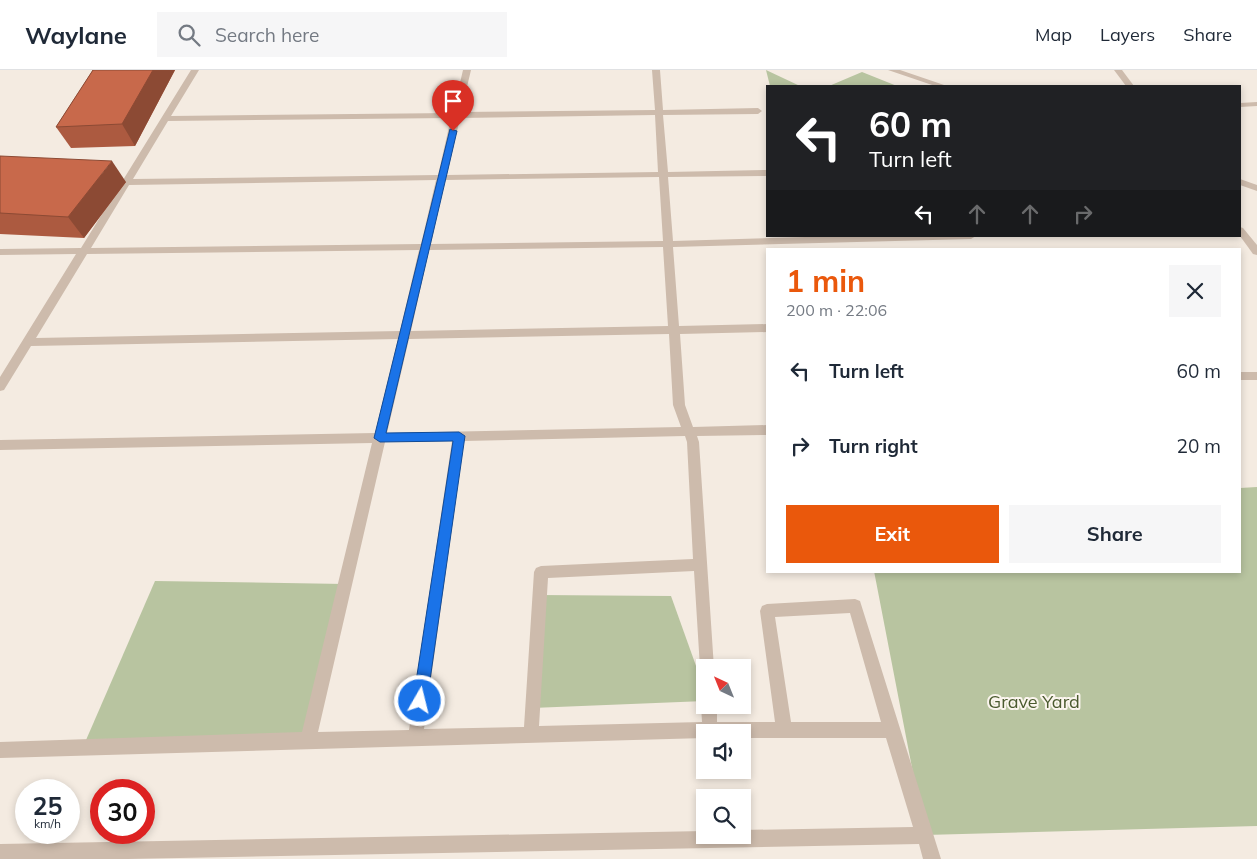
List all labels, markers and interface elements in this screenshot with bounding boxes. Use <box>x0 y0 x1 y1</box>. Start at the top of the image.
search box <box>157 12 507 57</box>
text: Waylane <box>25 20 127 50</box>
icon: search <box>175 21 203 49</box>
text: Search here <box>215 23 319 47</box>
text: Map <box>1035 23 1072 46</box>
text: Layers <box>1100 23 1155 46</box>
text: Share <box>1183 23 1232 46</box>
pin <box>432 80 474 131</box>
icon: arrive <box>439 87 467 115</box>
text: 60 m <box>869 102 952 146</box>
icon: left <box>786 105 851 170</box>
text: Turn left <box>869 145 952 173</box>
icon: left <box>910 200 938 228</box>
icon: ahead <box>963 200 991 228</box>
icon: ahead <box>1016 200 1044 228</box>
icon: right <box>1069 200 1097 228</box>
text: 1 min <box>786 262 865 300</box>
button: close <box>1169 265 1221 317</box>
text: 200 m · 22:06 <box>786 300 887 320</box>
icon: left <box>786 357 814 385</box>
text: Turn left <box>829 359 904 383</box>
text: 60 m <box>1177 359 1221 383</box>
icon: right <box>786 432 814 460</box>
text: Turn right <box>829 434 918 458</box>
text: 20 m <box>1177 434 1221 458</box>
button: Exit <box>786 505 999 563</box>
button: Share <box>1009 505 1221 563</box>
north arrow <box>696 659 751 714</box>
map controls <box>696 659 751 844</box>
position arrow <box>393 674 445 726</box>
park label: Grave Yard <box>988 690 1080 713</box>
button: sound <box>696 724 751 779</box>
speed limit sign: 30 <box>90 779 155 844</box>
button: search <box>696 789 751 844</box>
text: 25 <box>32 790 63 821</box>
text: km/h <box>34 816 61 831</box>

